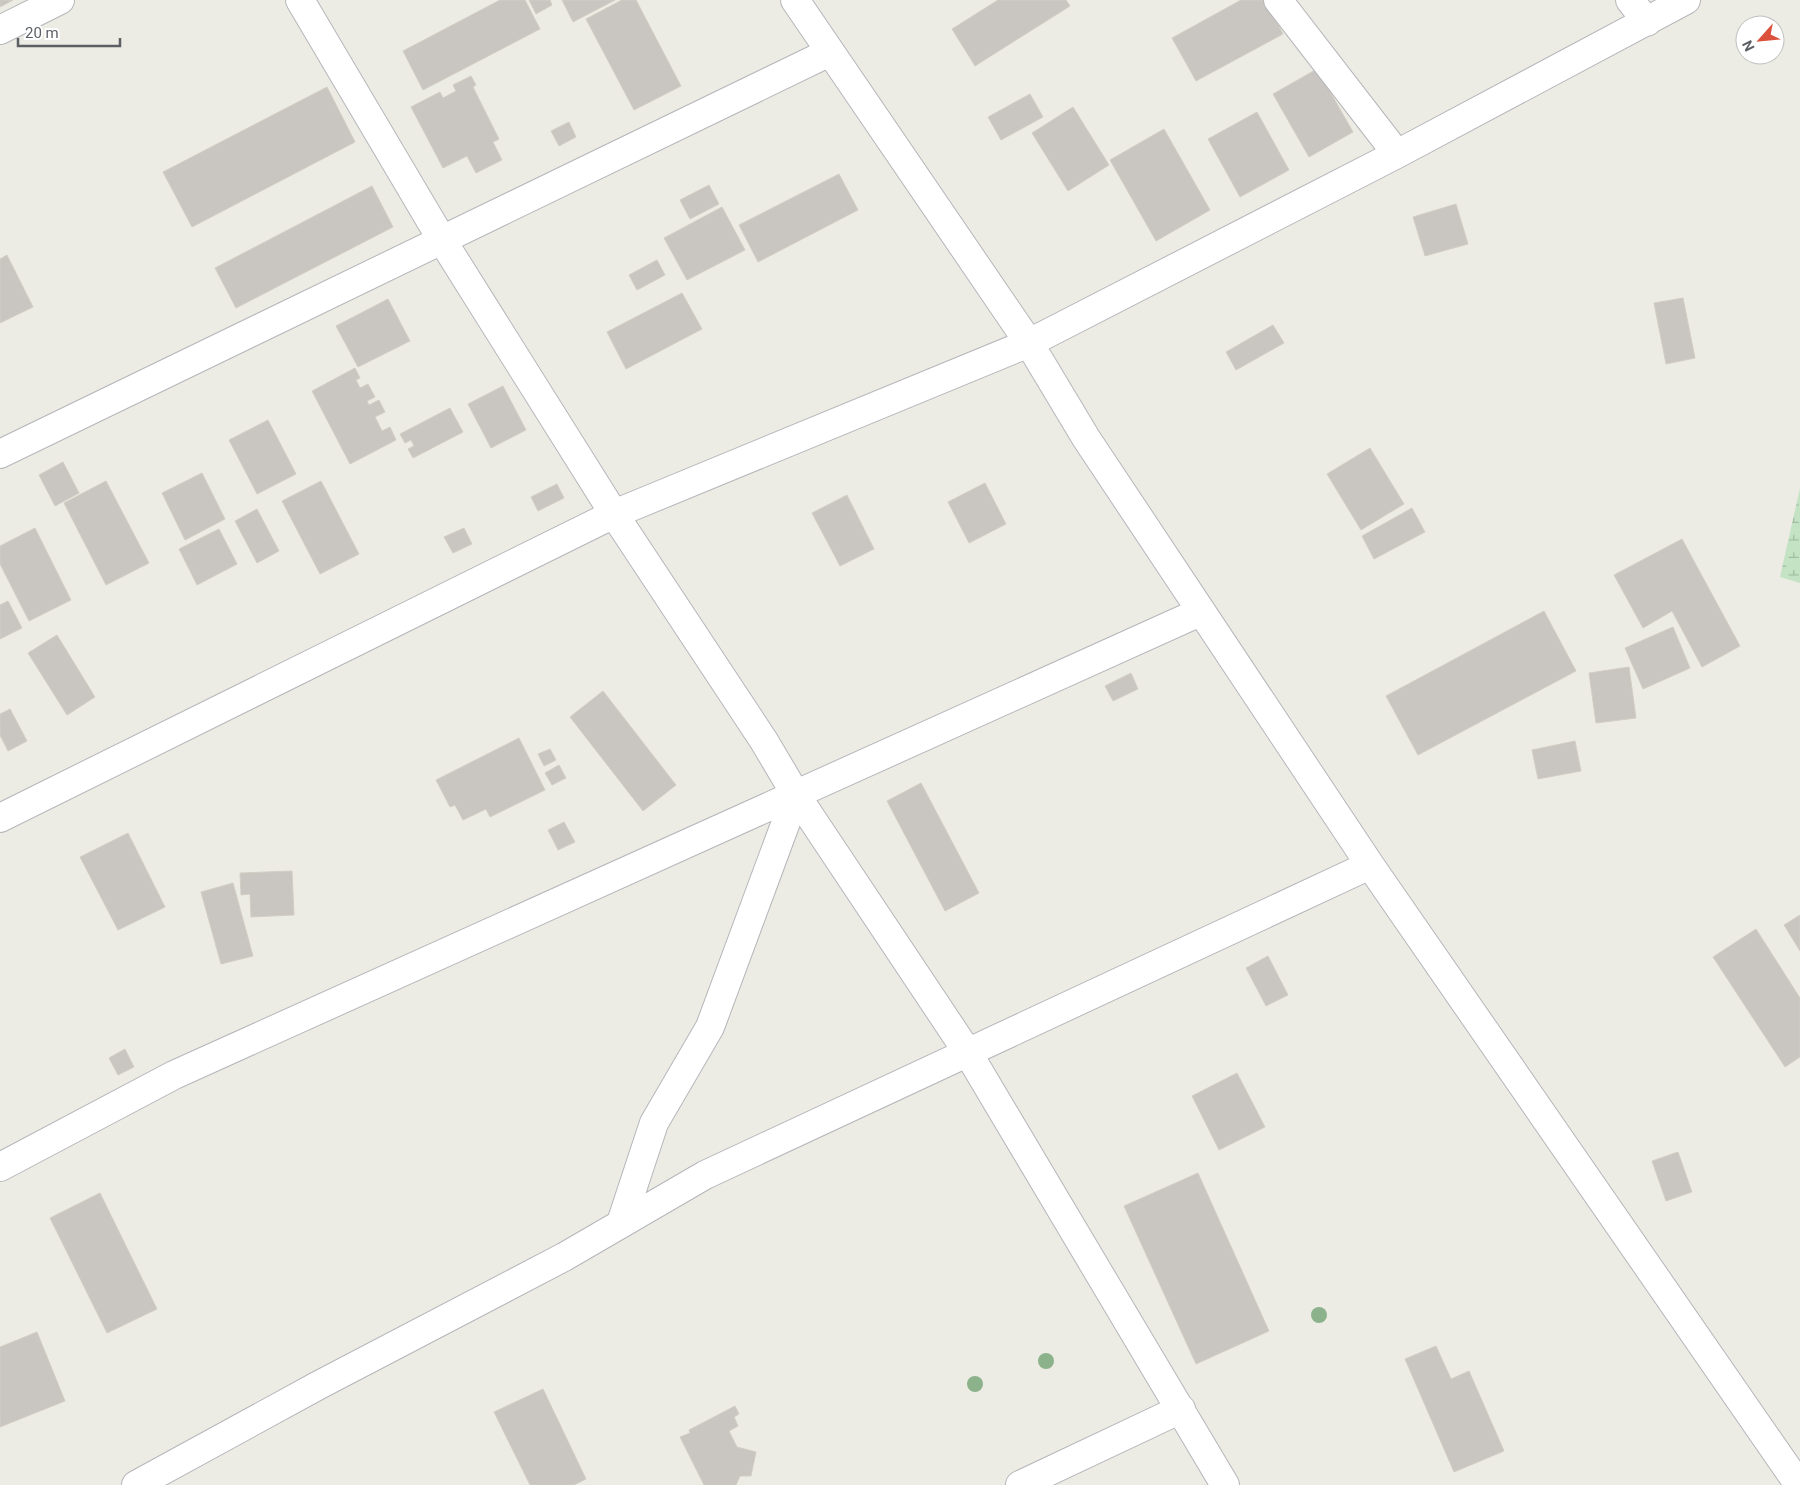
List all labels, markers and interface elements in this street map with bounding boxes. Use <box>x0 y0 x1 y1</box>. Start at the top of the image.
scale bar <box>18 15 120 47</box>
north arrow <box>1735 15 1785 65</box>
text: 20 m <box>25 24 59 42</box>
text: N <box>1739 38 1758 54</box>

